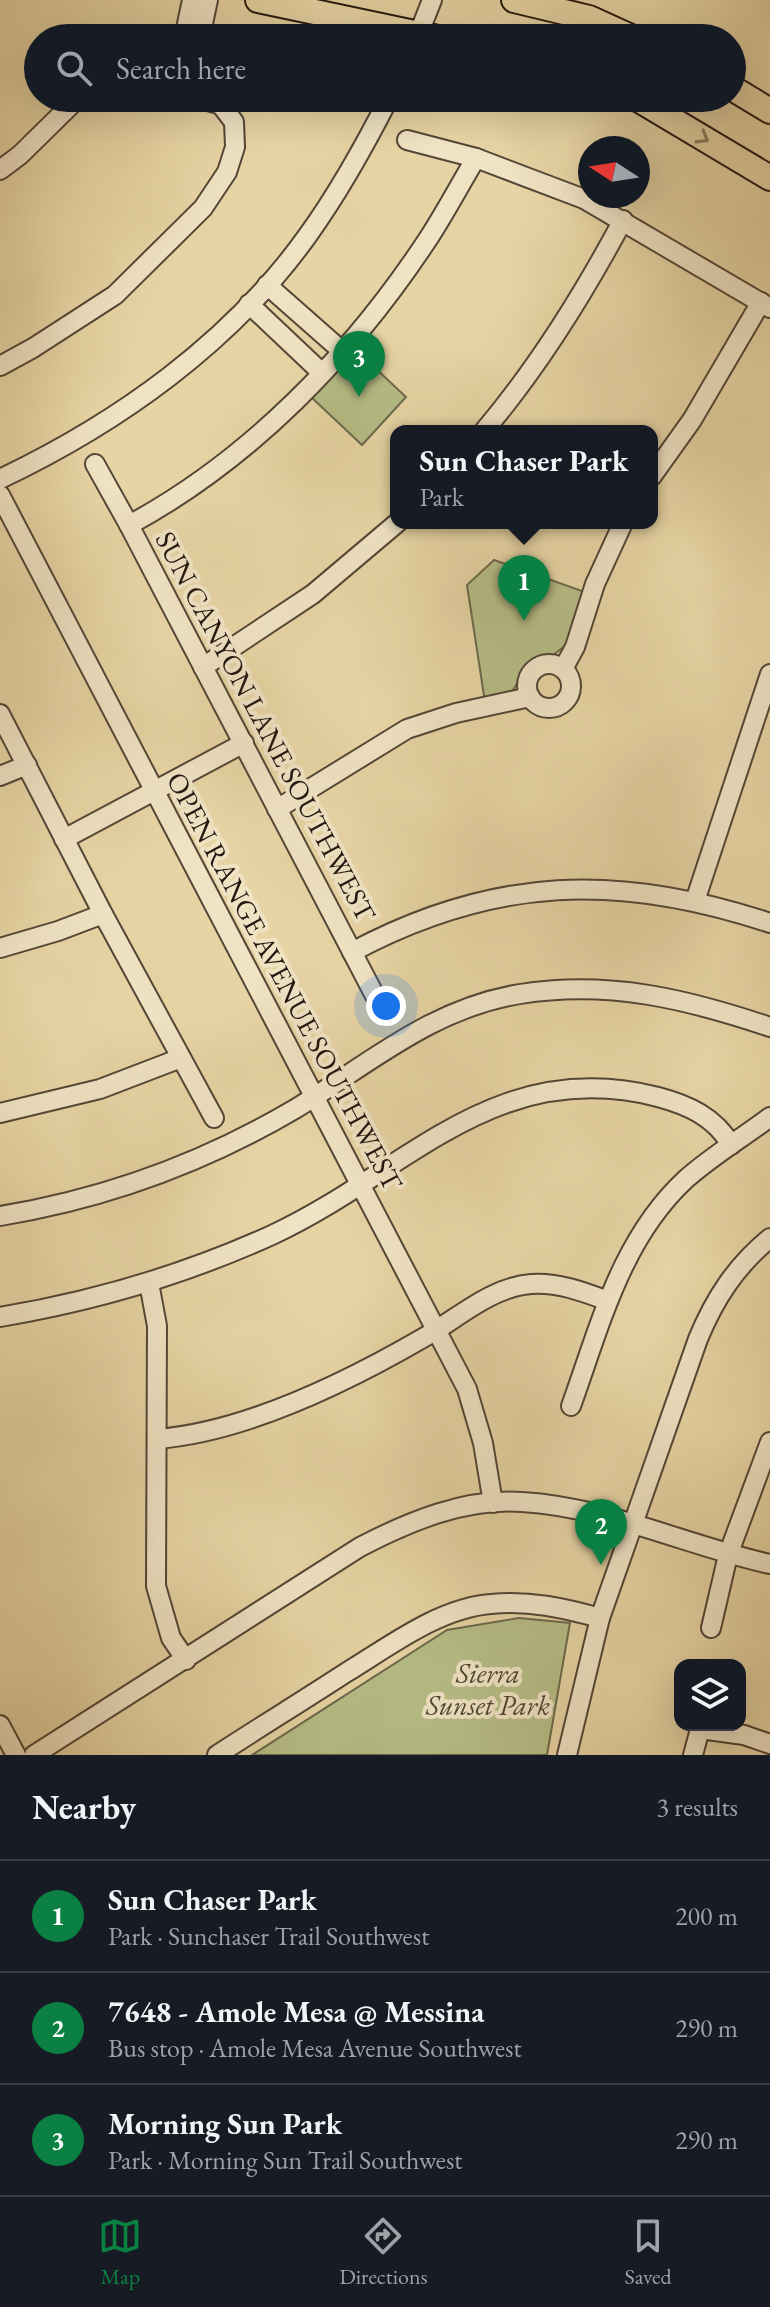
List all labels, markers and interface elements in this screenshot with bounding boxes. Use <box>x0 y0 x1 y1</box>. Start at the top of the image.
search box <box>24 24 746 112</box>
icon: search <box>52 46 96 90</box>
text: Search here <box>116 49 246 88</box>
one-way arrow <box>694 128 709 144</box>
north arrow <box>578 136 650 208</box>
pin: 3 <box>333 331 385 397</box>
popup <box>390 425 658 529</box>
text: Sun Chaser Park <box>420 441 628 480</box>
text: Park <box>420 480 464 514</box>
street label: SUN CANYON LANE SOUTHWEST <box>148 525 385 927</box>
pin: 1 <box>498 555 550 621</box>
street label: OPEN RANGE AVENUE SOUTHWEST <box>159 766 411 1197</box>
your location <box>366 986 406 1026</box>
pin: 2 <box>575 1499 627 1565</box>
park label: Sierra Sunset Park <box>425 1655 550 1723</box>
map controls <box>674 1659 746 1731</box>
button: layers <box>674 1659 746 1731</box>
text: Nearby <box>32 1785 136 1829</box>
text: 3 results <box>657 1790 738 1824</box>
text: Sun Chaser Park <box>108 1880 317 1919</box>
text: 1 <box>51 1899 65 1933</box>
text: 200 m <box>675 1899 738 1933</box>
text: Park · Sunchaser Trail Southwest <box>108 1919 429 1953</box>
text: 7648 - Amole Mesa @ Messina <box>108 1992 484 2031</box>
text: 2 <box>51 2011 65 2045</box>
text: 290 m <box>675 2011 738 2045</box>
text: Bus stop · Amole Mesa Avenue Southwest <box>108 2031 522 2065</box>
text: Morning Sun Park <box>108 2104 342 2143</box>
text: 3 <box>51 2123 65 2157</box>
text: 290 m <box>675 2123 738 2157</box>
text: Park · Morning Sun Trail Southwest <box>108 2143 463 2177</box>
tab: Map <box>98 2214 142 2291</box>
tab: Directions <box>339 2214 428 2291</box>
tab: Saved <box>624 2214 672 2291</box>

